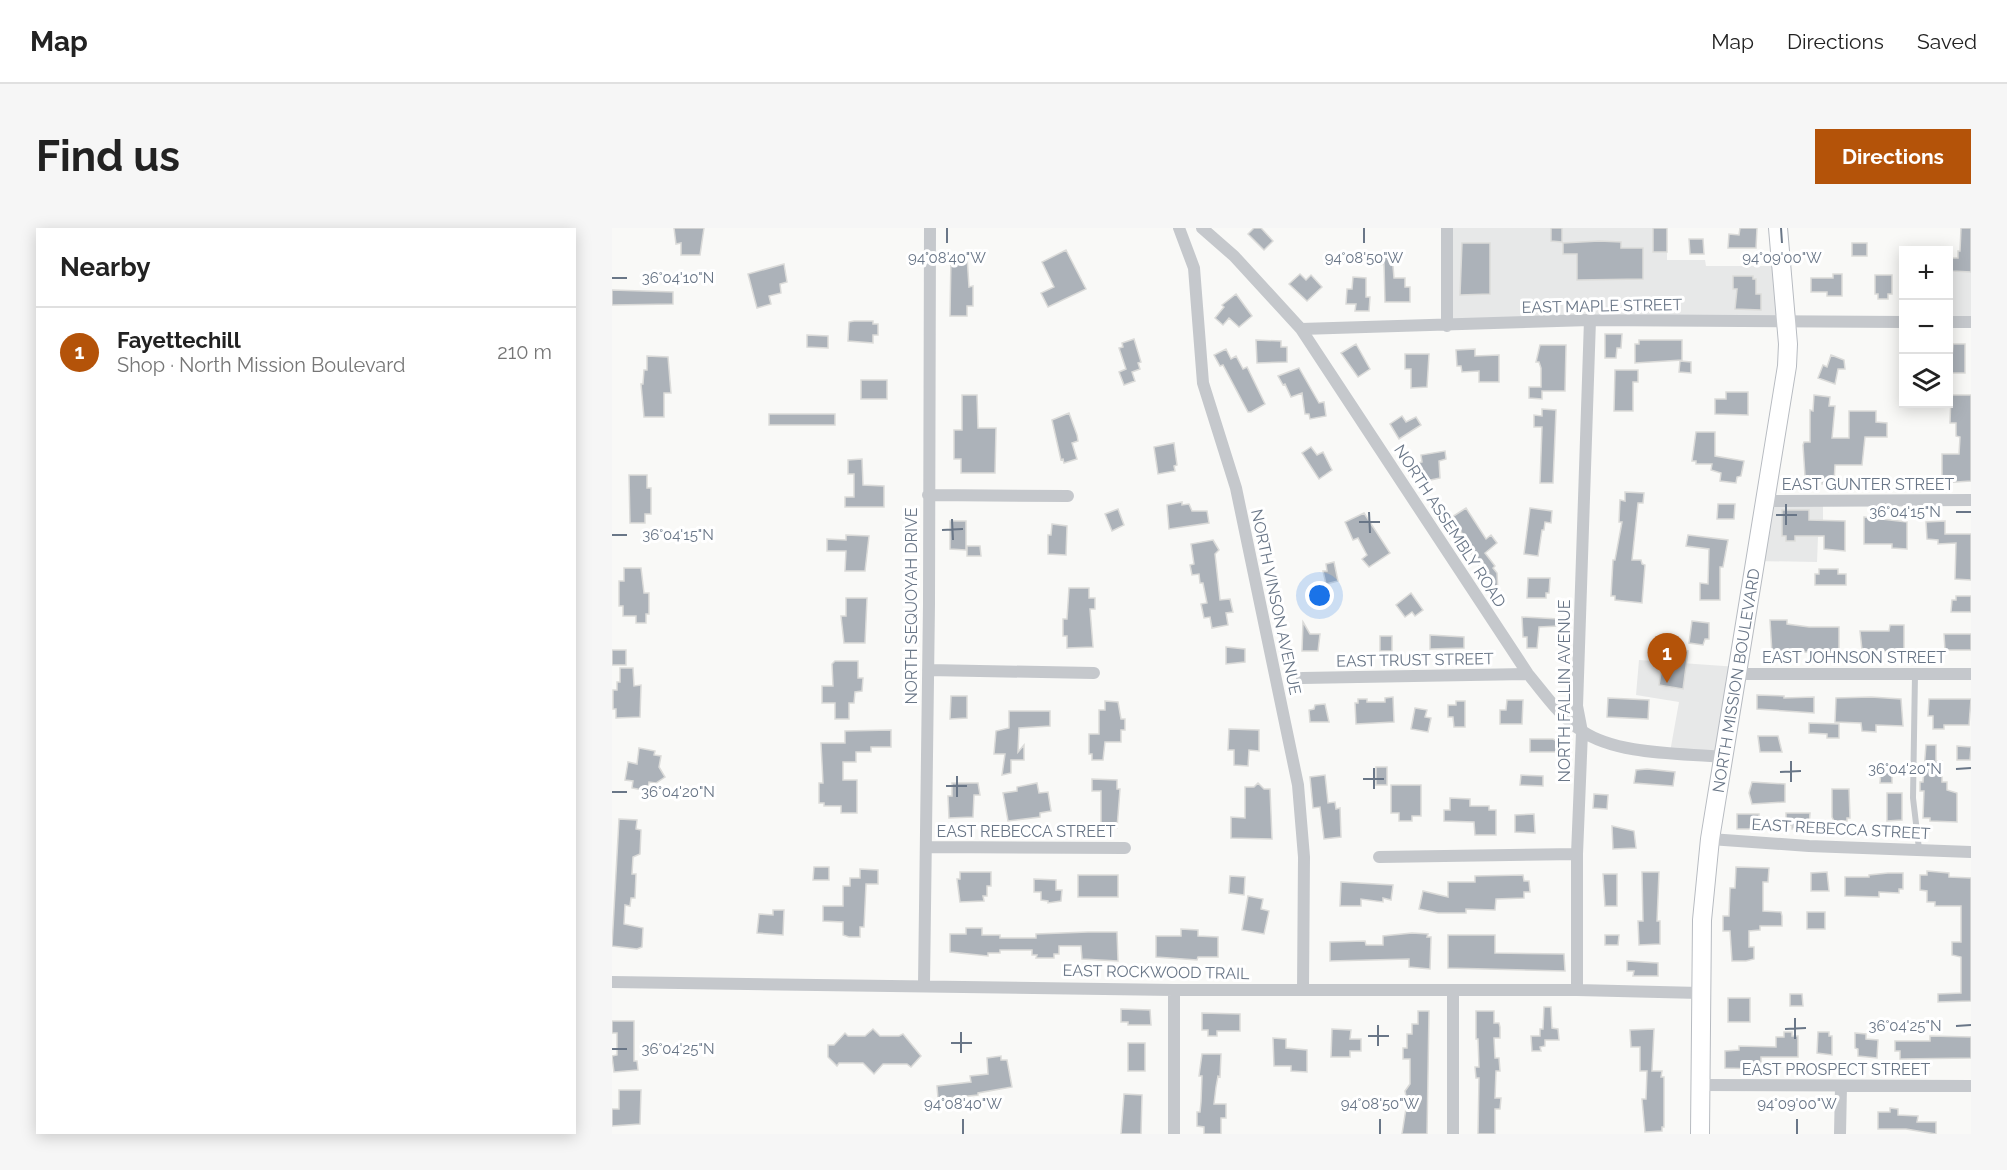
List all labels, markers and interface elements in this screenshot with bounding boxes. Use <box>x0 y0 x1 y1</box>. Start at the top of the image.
text: Map <box>30 25 88 58</box>
text: Map <box>1711 29 1754 54</box>
text: Directions <box>1787 29 1884 54</box>
text: Saved <box>1917 29 1977 54</box>
button: Directions <box>1815 129 1971 184</box>
text: Find us <box>36 132 180 181</box>
map controls <box>1899 246 1953 408</box>
button: + <box>1899 246 1953 300</box>
text: 94°08'40"W <box>908 249 986 267</box>
text: 94°08'50"W <box>1325 249 1404 267</box>
text: 94°09'00"W <box>1742 249 1822 267</box>
text: Nearby <box>60 252 150 282</box>
text: 36°04'10"N <box>642 269 714 287</box>
street label: EAST MAPLE STREET <box>1522 295 1683 317</box>
button: − <box>1899 300 1953 354</box>
text: Fayettechill <box>117 327 241 353</box>
text: 1 <box>75 340 84 364</box>
text: 210 m <box>497 340 552 364</box>
text: Shop · North Mission Boulevard <box>117 353 405 377</box>
button: layers <box>1899 354 1953 408</box>
street label: NORTH ASSEMBLY ROAD <box>1390 441 1510 611</box>
street label: EAST GUNTER STREET <box>1782 475 1954 494</box>
text: 36°04'15"N <box>1869 503 1941 521</box>
street label: NORTH SEQUOYAH DRIVE <box>902 507 921 705</box>
street label: NORTH VINSON AVENUE <box>1247 507 1305 697</box>
text: 36°04'15"N <box>642 526 714 544</box>
street label: NORTH MISSION BOULEVARD <box>1708 567 1763 794</box>
your location <box>1305 581 1334 610</box>
street label: NORTH FALLIN AVENUE <box>1555 599 1574 782</box>
pin: 1 <box>1648 634 1686 683</box>
street label: EAST JOHNSON STREET <box>1762 648 1946 667</box>
street label: EAST TRUST STREET <box>1336 649 1494 671</box>
text: 36°04'20"N <box>1868 760 1942 778</box>
text: 36°04'20"N <box>641 783 715 801</box>
street label: EAST REBECCA STREET <box>1751 815 1931 843</box>
street label: EAST REBECCA STREET <box>936 822 1116 841</box>
street label: EAST ROCKWOOD TRAIL <box>1062 961 1250 983</box>
text: 36°04'25"N <box>1869 1017 1941 1035</box>
text: 36°04'25"N <box>642 1040 714 1058</box>
street label: EAST PROSPECT STREET <box>1742 1060 1930 1079</box>
text: 94°08'40"W <box>924 1095 1002 1113</box>
text: 94°08'50"W <box>1341 1095 1420 1113</box>
text: 94°09'00"W <box>1757 1095 1837 1113</box>

